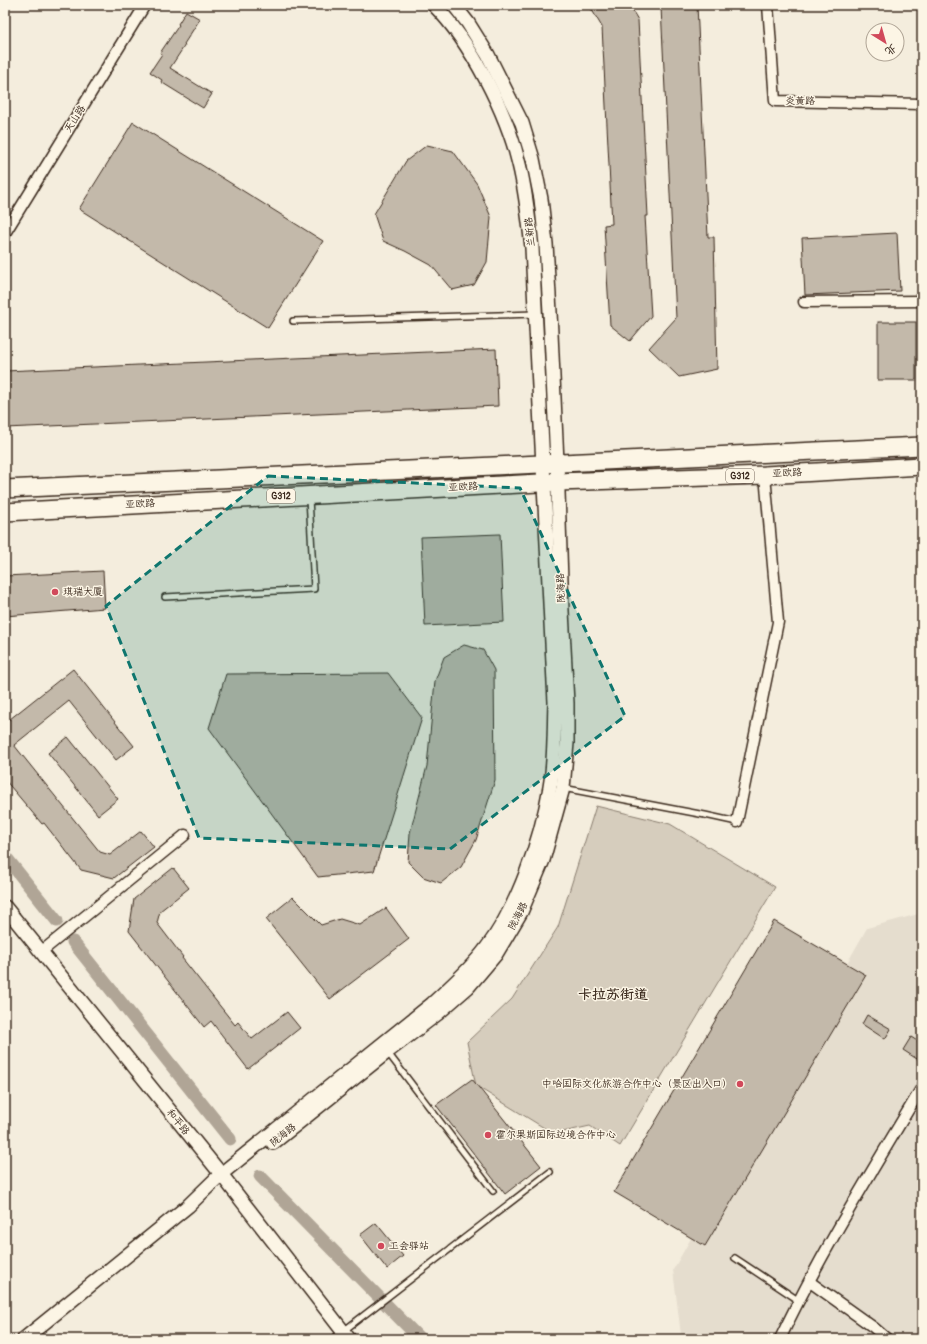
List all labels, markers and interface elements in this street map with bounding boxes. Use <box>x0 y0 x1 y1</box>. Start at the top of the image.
north arrow <box>865 22 905 62</box>
text: 北 <box>882 41 899 58</box>
street label: 炎黄路 <box>785 95 815 107</box>
street label: 天山路 <box>62 103 88 135</box>
street label: 兰新路 <box>522 216 538 248</box>
street label: 亚欧路 <box>772 466 802 480</box>
road number: G312 <box>726 469 754 483</box>
street label: 亚欧路 <box>448 480 478 494</box>
road number: G312 <box>267 489 295 503</box>
street label: 亚欧路 <box>125 497 155 511</box>
street label: 陇海路 <box>554 573 568 603</box>
place label: 琪瑞大厦 <box>63 586 103 598</box>
marker: 琪瑞大厦 <box>50 587 60 597</box>
street label: 陇海路 <box>506 900 530 932</box>
district label: 卡拉苏街道 <box>578 986 648 1003</box>
place label: 中哈国际文化旅游合作中心（景区出入口） <box>542 1078 732 1090</box>
marker: 中哈国际文化旅游合作中心（景区出入口） <box>735 1079 745 1089</box>
street label: 和平路 <box>164 1107 192 1137</box>
street label: 陇海路 <box>268 1121 298 1149</box>
place label: 霍尔果斯国际边境合作中心 <box>496 1129 616 1141</box>
marker: 霍尔果斯国际边境合作中心 <box>483 1130 493 1140</box>
place label: 工会驿站 <box>389 1240 429 1252</box>
marker: 工会驿站 <box>376 1241 386 1251</box>

